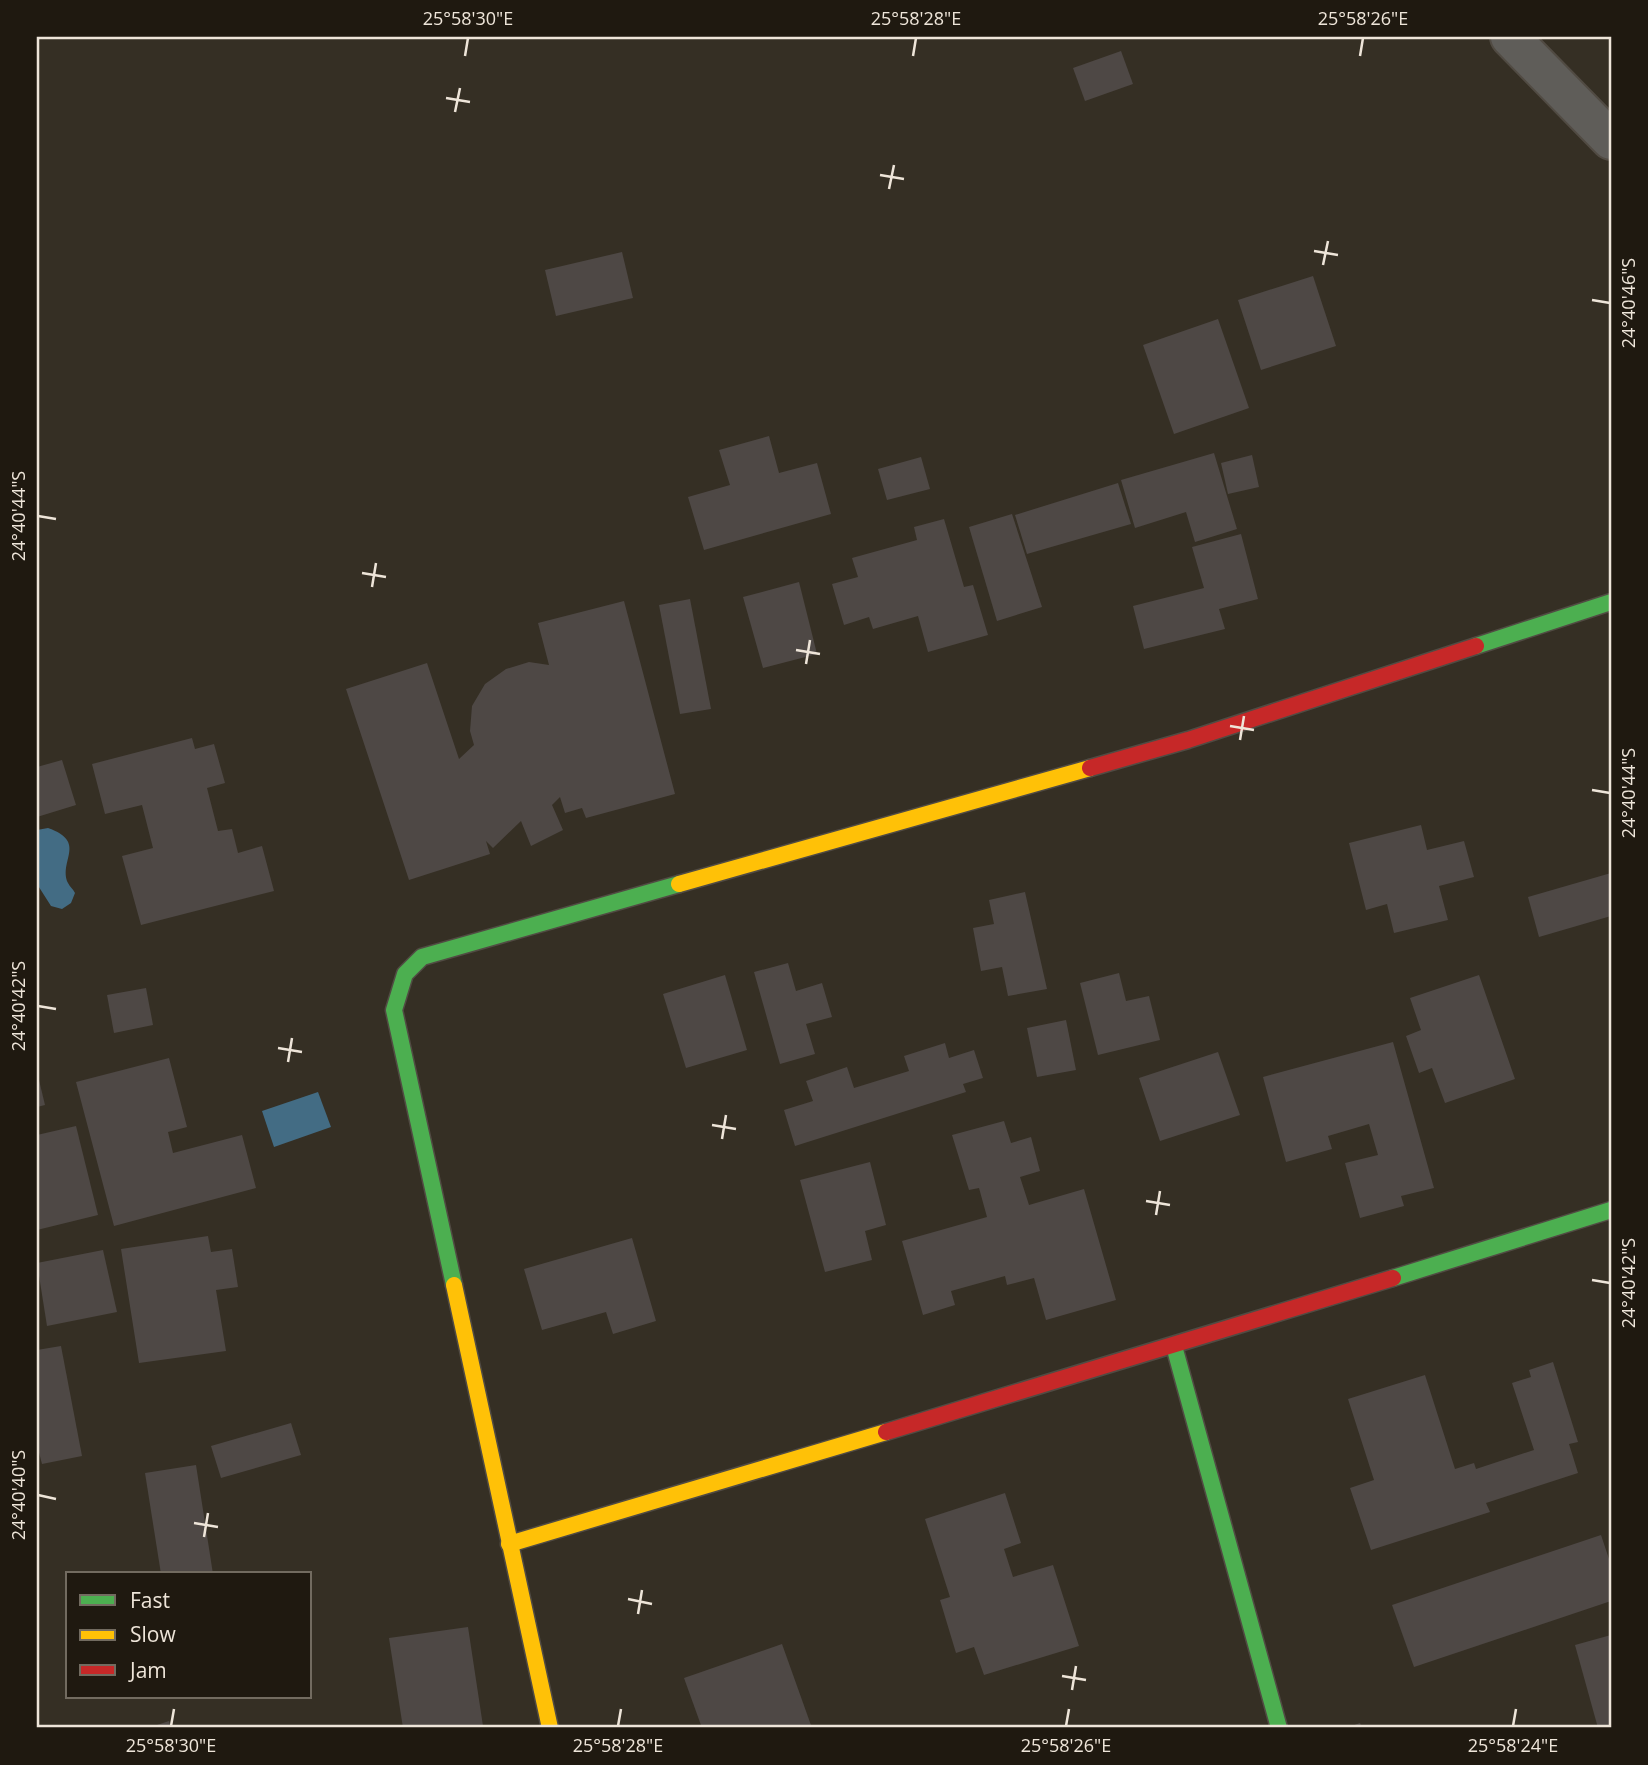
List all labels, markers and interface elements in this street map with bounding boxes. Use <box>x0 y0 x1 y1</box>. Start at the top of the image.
text: 25°58'30"E <box>423 6 513 30</box>
text: 25°58'28"E <box>871 6 961 30</box>
text: 25°58'26"E <box>1318 6 1408 30</box>
text: 24°40'46"S <box>1616 258 1640 348</box>
text: 24°40'44"S <box>6 471 30 561</box>
text: 24°40'44"S <box>1616 748 1640 838</box>
text: 24°40'42"S <box>6 961 30 1051</box>
text: 24°40'42"S <box>1616 1238 1640 1328</box>
text: 24°40'40"S <box>6 1450 30 1540</box>
legend <box>66 1572 312 1698</box>
text: Fast <box>130 1586 170 1614</box>
text: Slow <box>130 1620 176 1648</box>
text: Jam <box>128 1656 167 1684</box>
text: 25°58'30"E <box>126 1733 216 1757</box>
text: 25°58'28"E <box>573 1733 663 1757</box>
text: 25°58'26"E <box>1021 1733 1111 1757</box>
text: 25°58'24"E <box>1468 1733 1558 1757</box>

